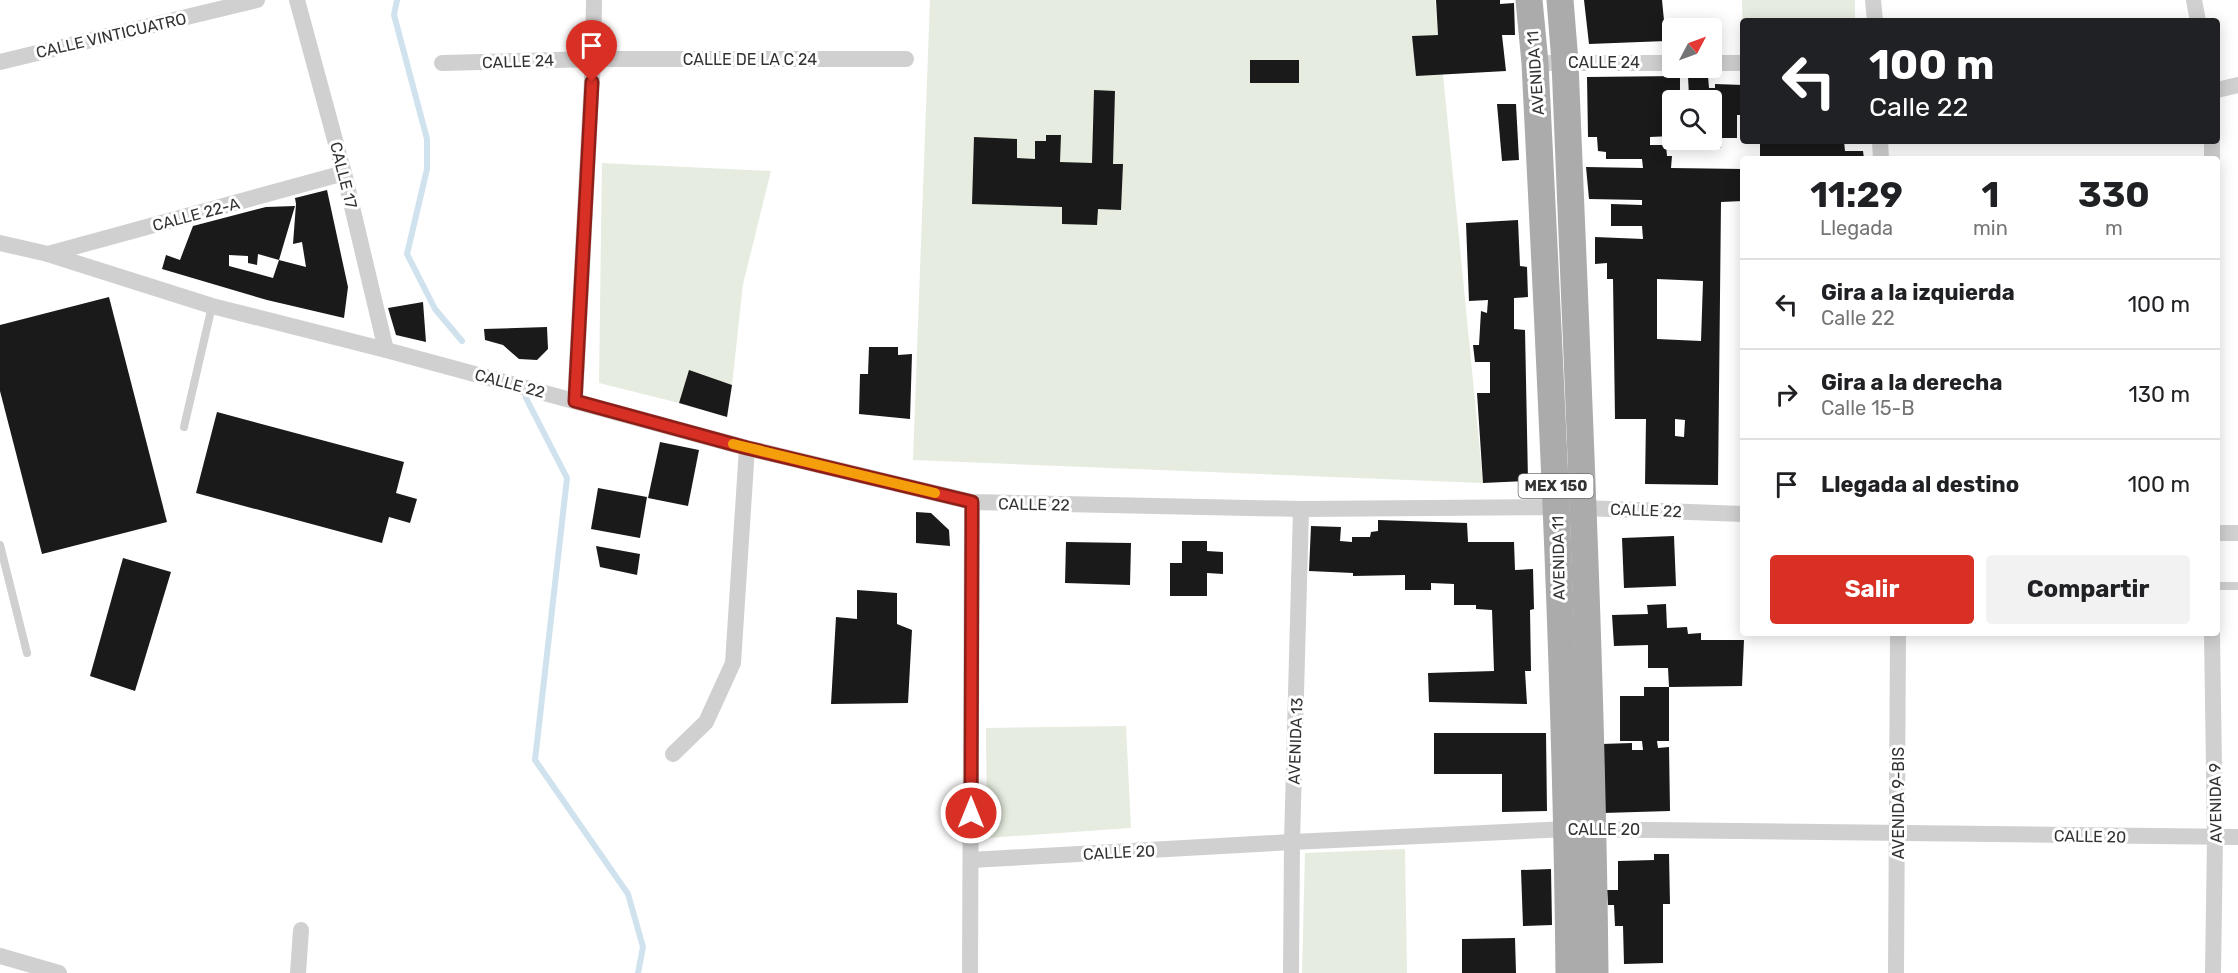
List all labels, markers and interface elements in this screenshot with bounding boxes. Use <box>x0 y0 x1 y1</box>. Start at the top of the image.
street label: CALLE VINTICUATRO <box>34 9 188 62</box>
north arrow <box>1662 18 1722 78</box>
map controls <box>1662 18 1722 150</box>
pin <box>566 20 617 82</box>
icon: arrive <box>575 29 608 62</box>
street label: AVENIDA 11 <box>1523 30 1548 116</box>
text: 100 m <box>1869 40 1994 90</box>
icon: left <box>1770 42 1848 120</box>
street label: CALLE DE LA C 24 <box>683 50 817 69</box>
street label: CALLE 24 <box>482 51 554 72</box>
street label: CALLE 24 <box>1568 53 1640 72</box>
button: search <box>1662 90 1722 150</box>
text: Calle 22 <box>1869 91 1968 123</box>
street label: CALLE 17 <box>326 140 361 210</box>
text: 11:29 <box>1810 173 1903 216</box>
text: 1 <box>1981 173 1999 216</box>
text: 330 <box>2078 173 2150 216</box>
street label: CALLE 22-A <box>150 194 242 235</box>
text: Llegada <box>1820 216 1893 240</box>
text: min <box>1973 216 2008 240</box>
text: m <box>2105 216 2123 240</box>
text: Gira a la izquierda <box>1821 279 2015 306</box>
icon: left <box>1770 288 1803 321</box>
text: 100 m <box>2128 291 2190 318</box>
text: Calle 22 <box>1821 306 1895 330</box>
street label: CALLE 22 <box>473 365 547 402</box>
text: Gira a la derecha <box>1821 369 2002 396</box>
icon: right <box>1770 378 1803 411</box>
text: 130 m <box>2128 381 2190 408</box>
text: Calle 15-B <box>1821 396 1915 420</box>
icon: arrive <box>1770 468 1803 501</box>
text: Llegada al destino <box>1821 471 2019 498</box>
text: 100 m <box>2128 471 2190 498</box>
road number: MEX 150 <box>1518 474 1594 498</box>
street label: CALLE 22 <box>998 494 1070 515</box>
street label: CALLE 22 <box>1610 500 1682 521</box>
street label: AVENIDA 11 <box>1548 516 1569 600</box>
button: Salir <box>1770 555 1974 624</box>
button: Compartir <box>1986 555 2190 624</box>
street label: AVENIDA 13 <box>1284 697 1307 785</box>
street label: AVENIDA 9-BIS <box>1889 747 1908 859</box>
street label: AVENIDA 9 <box>2205 763 2226 843</box>
position arrow <box>939 781 1003 845</box>
street label: CALLE 20 <box>1568 820 1640 839</box>
street label: CALLE 20 <box>2054 826 2126 847</box>
street label: CALLE 20 <box>1082 841 1156 864</box>

